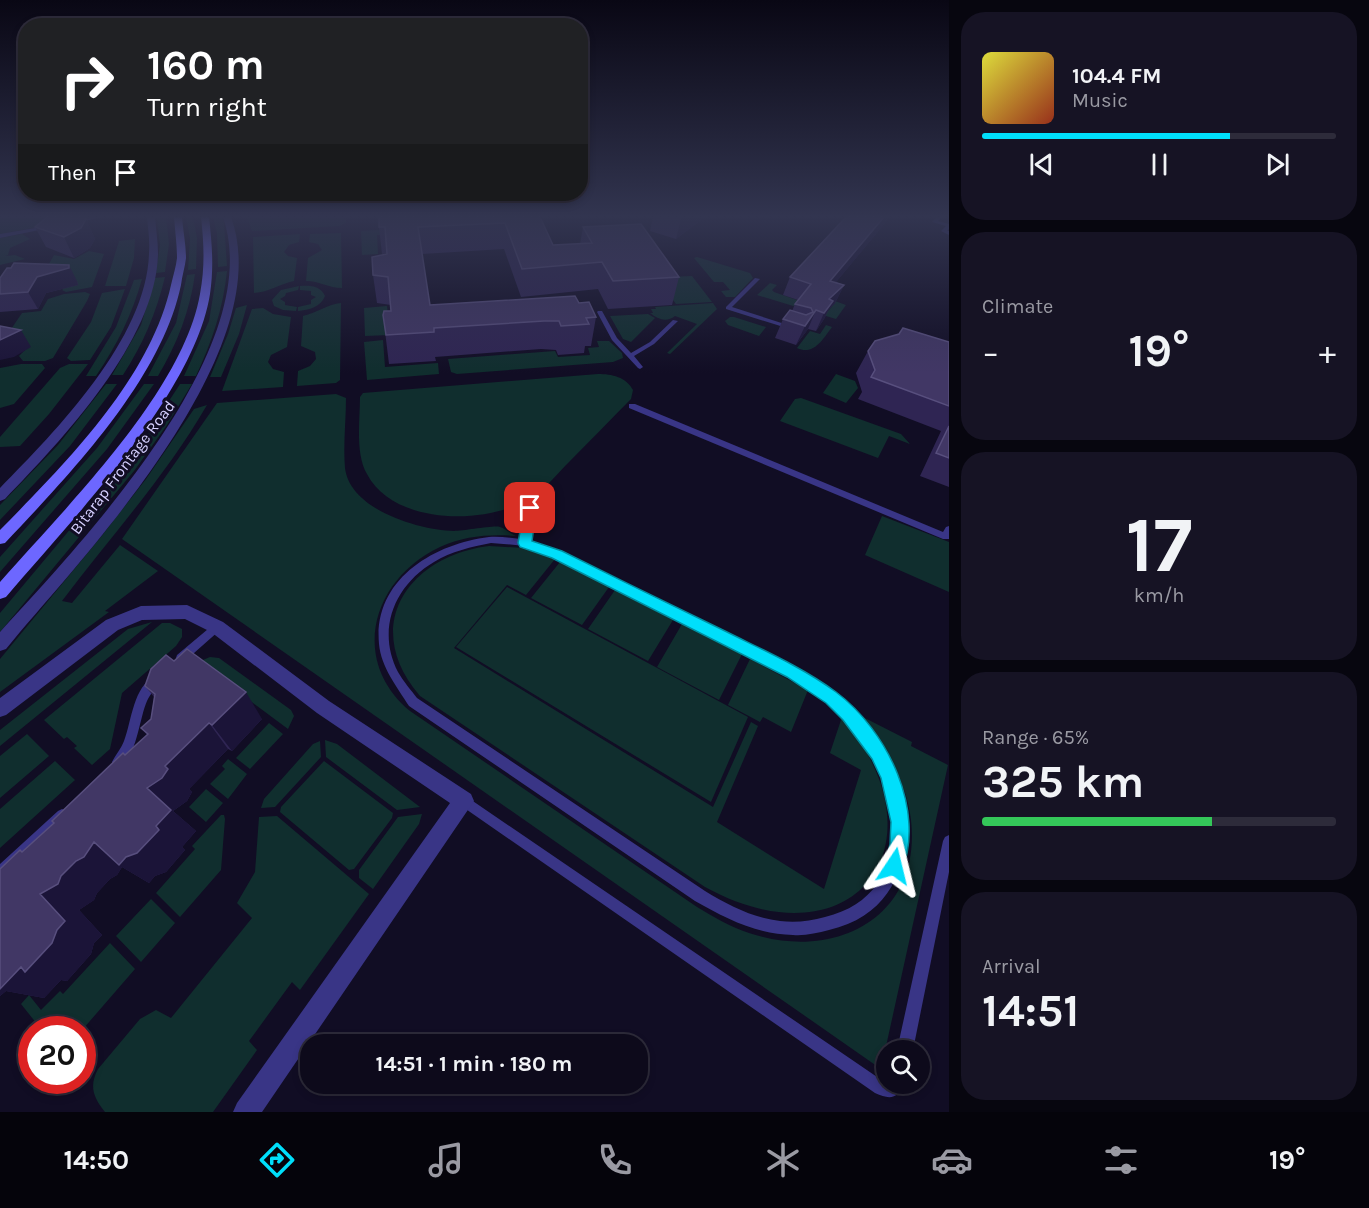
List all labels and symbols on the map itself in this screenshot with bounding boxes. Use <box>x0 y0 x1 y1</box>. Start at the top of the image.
street label: Bitarap Frontage Road <box>66 397 179 538</box>
pin <box>504 482 555 533</box>
position arrow <box>862 834 926 898</box>
speed limit sign: 20 <box>18 1016 96 1094</box>

